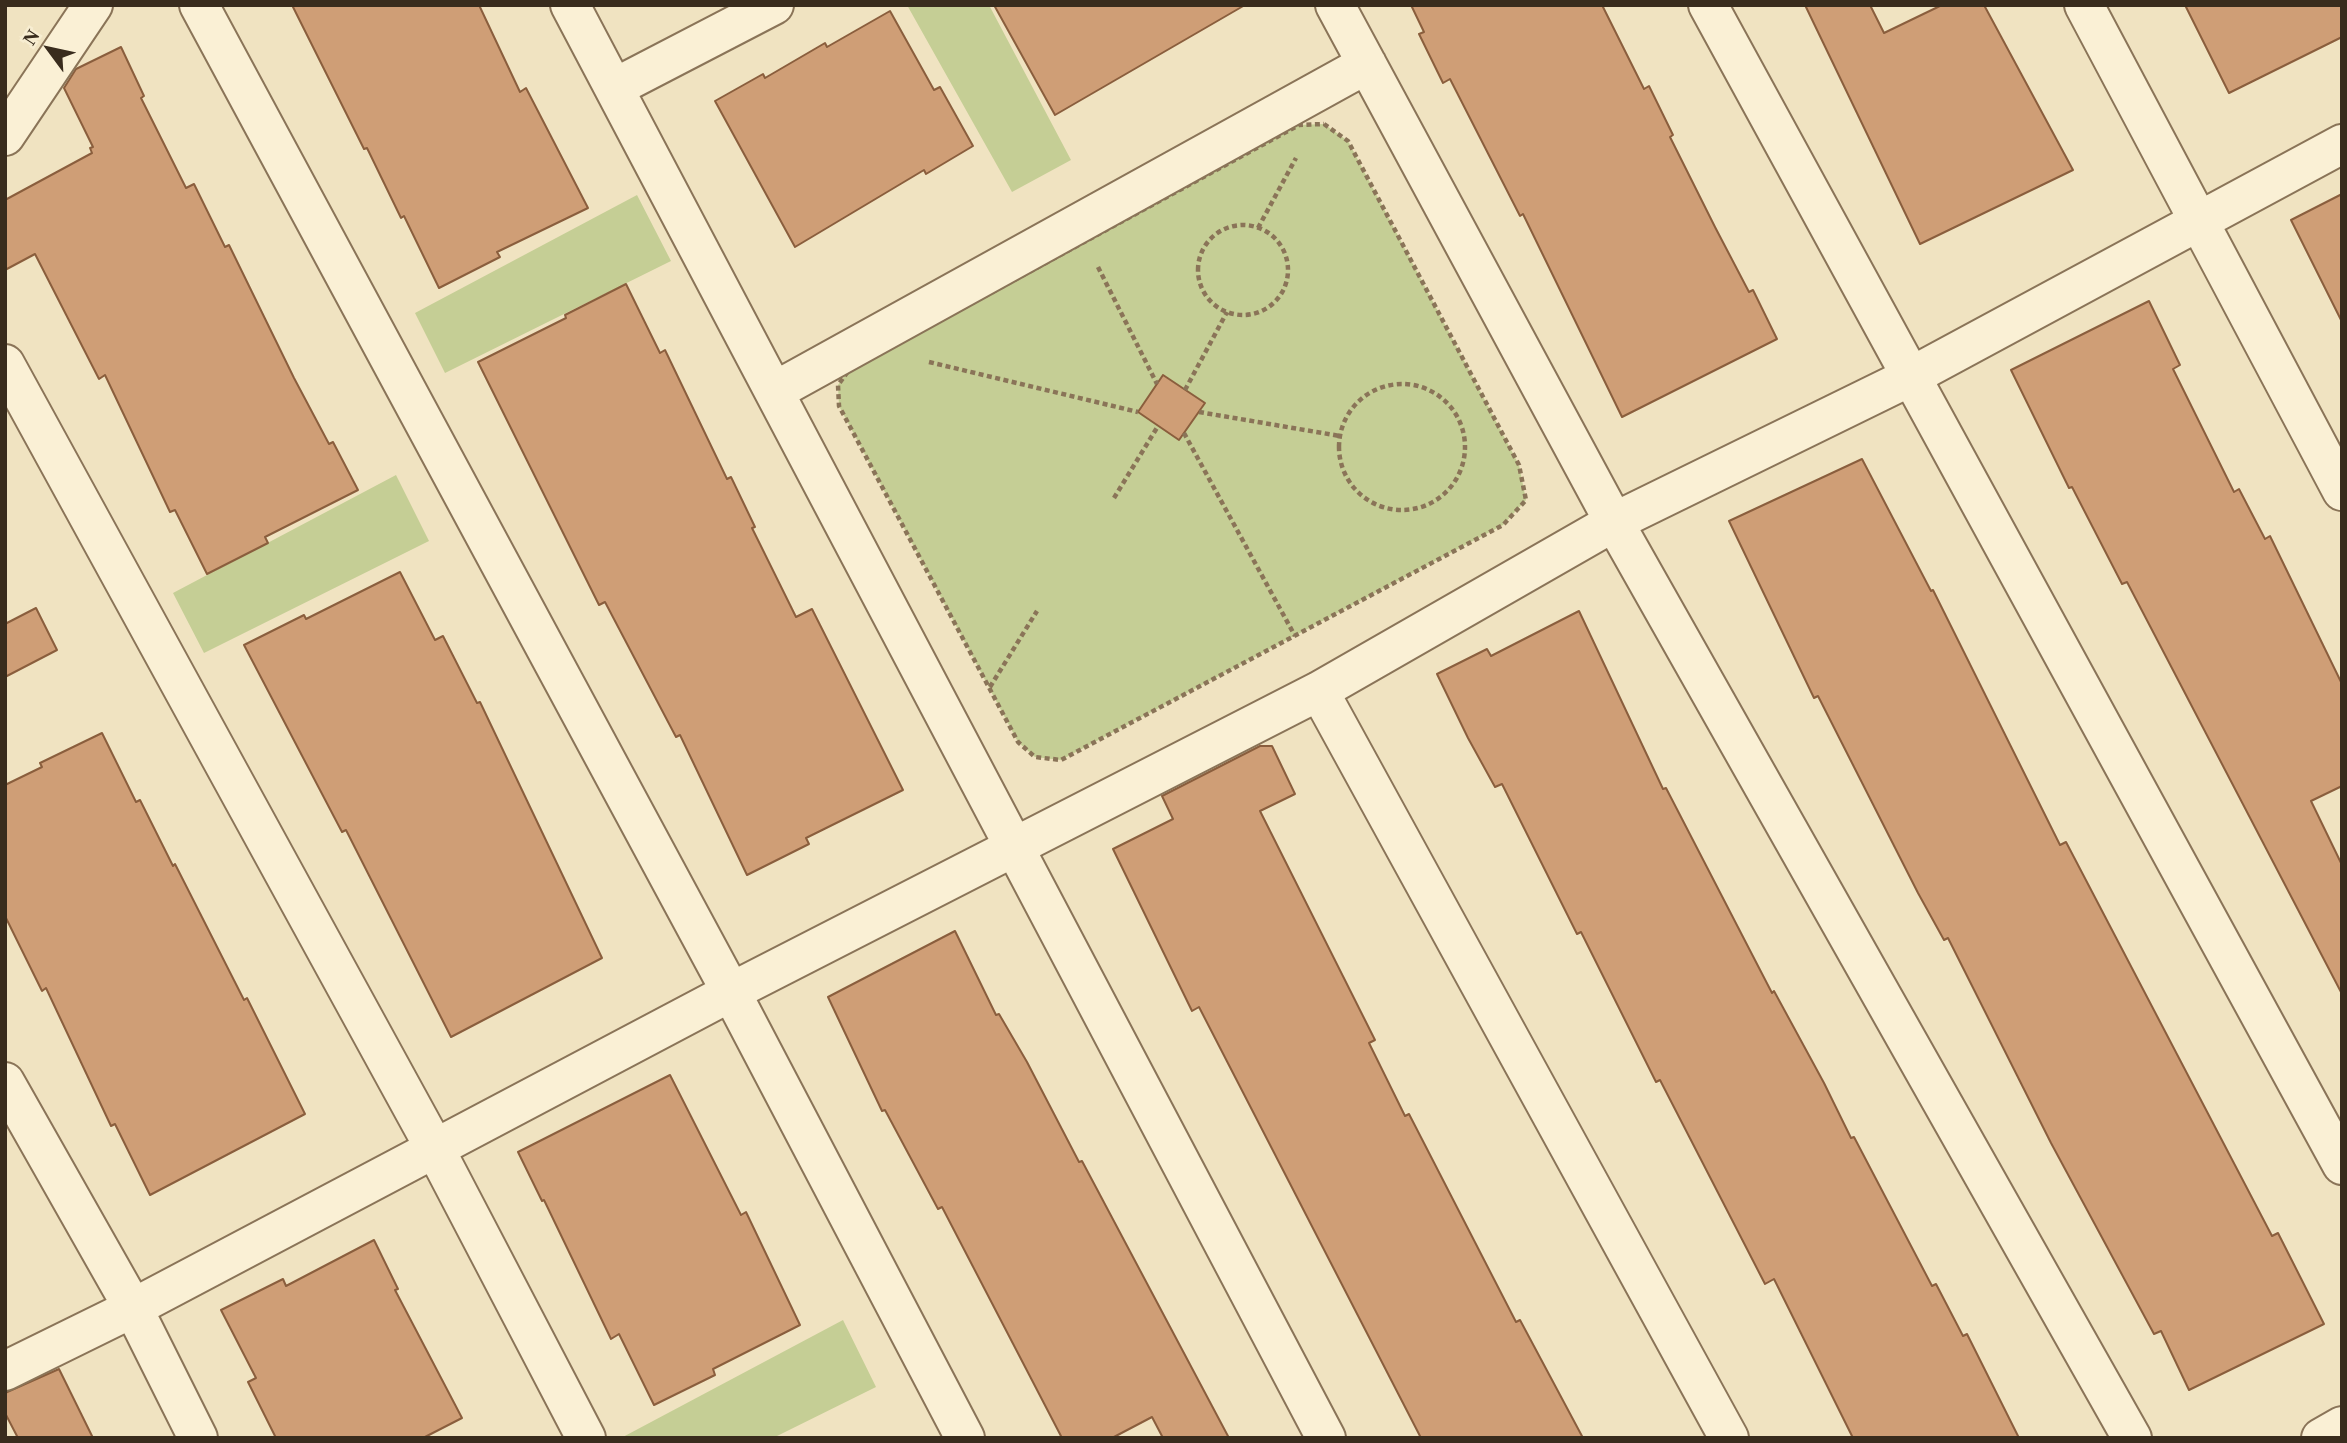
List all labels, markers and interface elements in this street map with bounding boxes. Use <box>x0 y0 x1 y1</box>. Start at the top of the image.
north arrow <box>14 14 84 84</box>
text: N <box>18 26 44 49</box>

